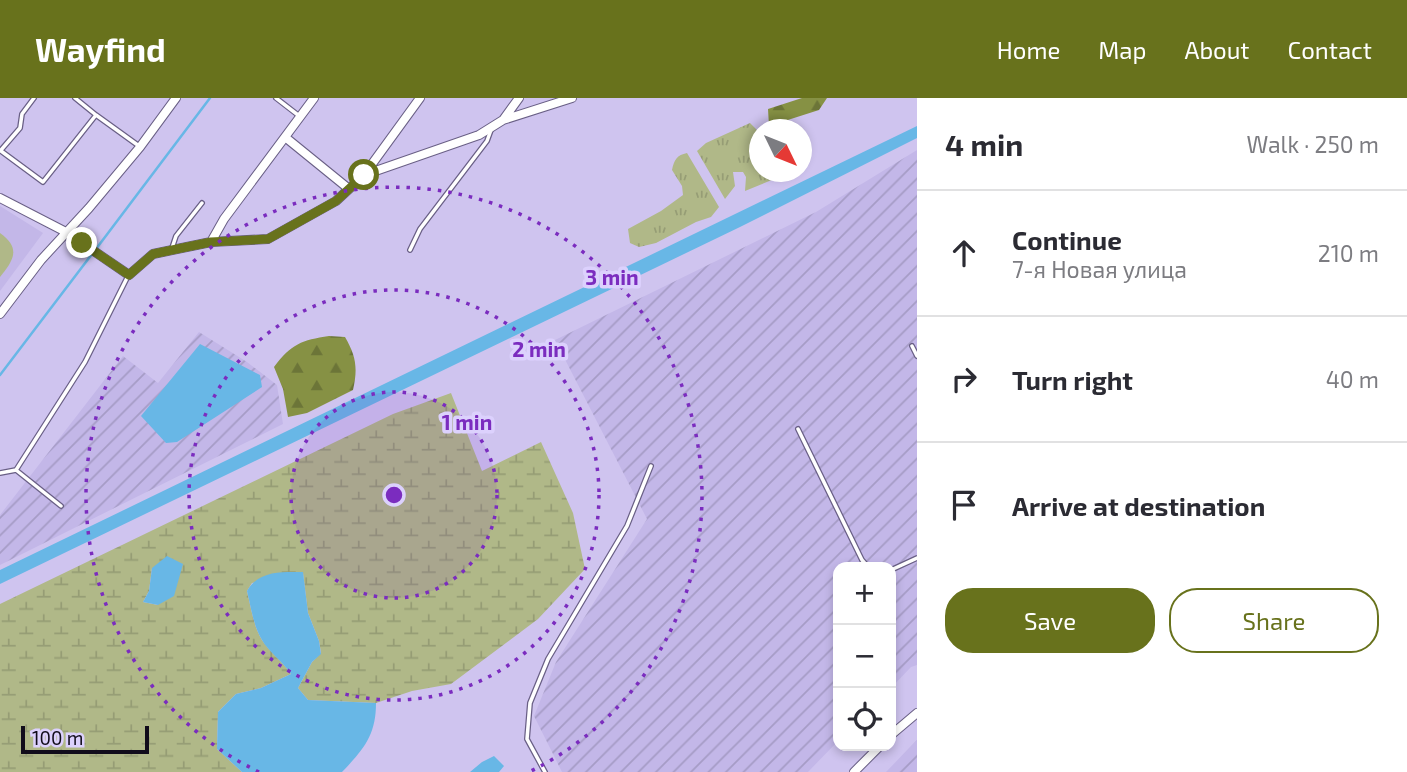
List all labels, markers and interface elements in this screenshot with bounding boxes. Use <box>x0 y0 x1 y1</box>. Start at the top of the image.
text: Wayfind <box>35 29 166 69</box>
text: Home <box>997 35 1060 64</box>
text: Map <box>1098 35 1146 64</box>
text: About <box>1184 35 1250 64</box>
text: Contact <box>1288 35 1372 64</box>
north arrow <box>749 119 812 182</box>
text: 4 min <box>945 126 1023 162</box>
text: Walk · 250 m <box>1246 130 1379 158</box>
route start <box>348 159 379 190</box>
text: Continue <box>1012 224 1122 255</box>
route end <box>66 227 97 258</box>
icon: ahead <box>945 234 983 272</box>
text: 210 m <box>1318 239 1379 267</box>
text: 7-я Новая улица <box>1012 255 1187 283</box>
text: 3 min <box>585 264 639 289</box>
text: 2 min <box>512 336 566 361</box>
icon: right <box>945 360 983 398</box>
text: Turn right <box>1012 364 1133 395</box>
text: 40 m <box>1326 365 1379 393</box>
text: 1 min <box>442 409 492 434</box>
centre of rings <box>382 483 406 507</box>
icon: arrive <box>945 486 983 524</box>
text: Arrive at destination <box>1012 490 1265 521</box>
map controls <box>833 562 896 751</box>
button: + <box>833 562 896 625</box>
button: Save <box>945 588 1155 653</box>
button: Share <box>1169 588 1379 653</box>
button: − <box>833 625 896 688</box>
button: locate <box>833 688 896 751</box>
scale bar <box>21 723 149 755</box>
text: 100 m <box>32 726 83 749</box>

